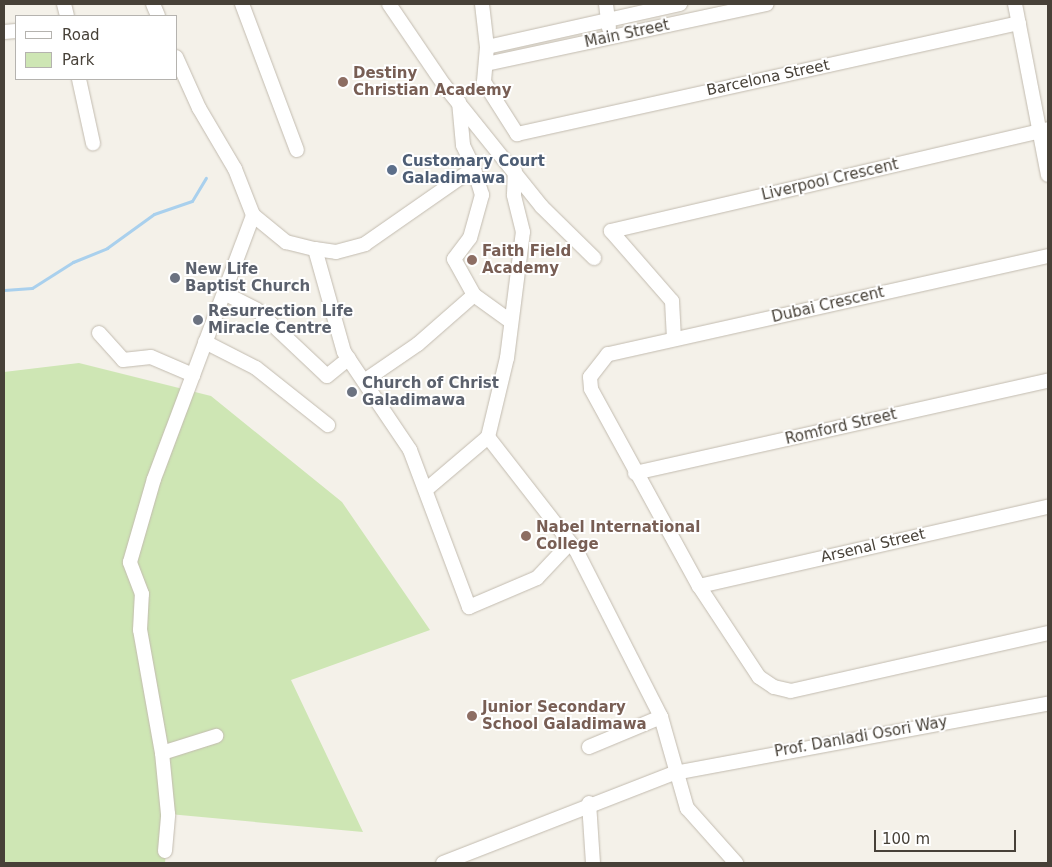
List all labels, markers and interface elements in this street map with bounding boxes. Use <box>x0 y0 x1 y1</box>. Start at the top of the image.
legend <box>15 15 178 80</box>
street label: Main Street <box>583 16 671 52</box>
text: Road <box>62 26 100 44</box>
text: Park <box>62 51 94 69</box>
street label: Barcelona Street <box>705 56 831 100</box>
place label: Destiny Christian Academy <box>353 64 511 99</box>
marker: Destiny Christian Academy <box>337 76 349 88</box>
place label: Customary Court Galadimawa <box>402 152 545 187</box>
street label: Liverpool Crescent <box>760 156 900 204</box>
marker: Customary Court Galadimawa <box>386 164 398 176</box>
place label: Faith Field Academy <box>482 242 571 277</box>
marker: Faith Field Academy <box>466 254 478 266</box>
place label: New Life Baptist Church <box>185 260 310 295</box>
marker: New Life Baptist Church <box>169 272 181 284</box>
street label: Dubai Crescent <box>770 283 886 327</box>
place label: Resurrection Life Miracle Centre <box>208 302 353 337</box>
marker: Resurrection Life Miracle Centre <box>192 314 204 326</box>
place label: Church of Christ Galadimawa <box>362 374 499 409</box>
marker: Church of Christ Galadimawa <box>346 386 358 398</box>
street label: Romford Street <box>784 405 898 449</box>
place label: Nabel International College <box>536 518 700 553</box>
street label: Arsenal Street <box>819 525 927 567</box>
marker: Nabel International College <box>520 530 532 542</box>
place label: Junior Secondary School Galadimawa <box>482 698 647 733</box>
marker: Junior Secondary School Galadimawa <box>466 710 478 722</box>
street label: Prof. Danladi Osori Way <box>773 713 949 761</box>
scale bar <box>877 820 1020 852</box>
text: 100 m <box>882 830 930 848</box>

